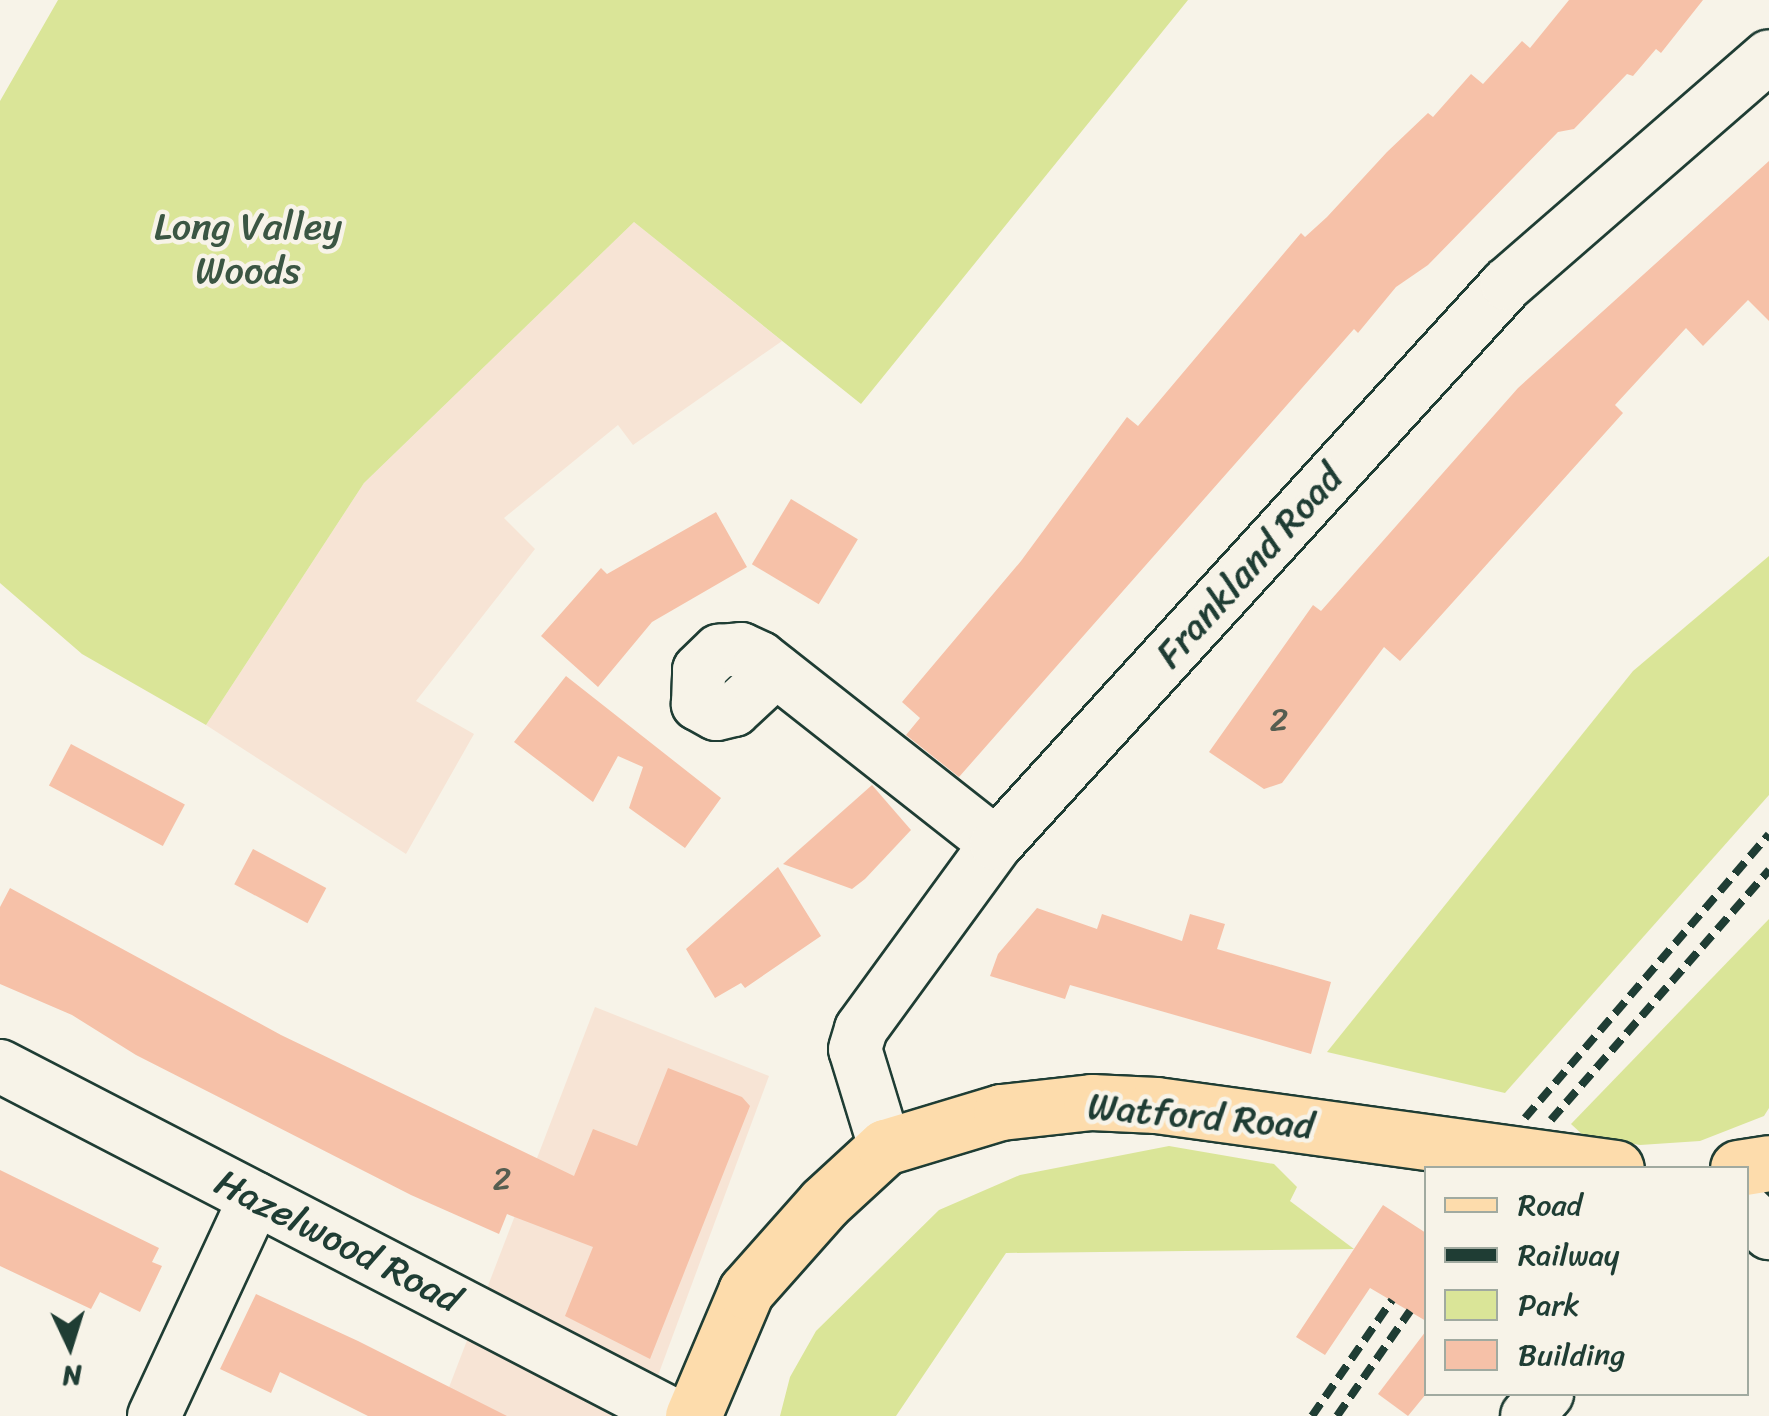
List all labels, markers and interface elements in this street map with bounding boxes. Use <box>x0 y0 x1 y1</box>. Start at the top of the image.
park label: Long Valley Woods <box>155 204 341 294</box>
street label: Frankland Road <box>1146 455 1352 677</box>
house number: 2 <box>1270 701 1288 739</box>
street label: Watford Road <box>1086 1083 1316 1149</box>
street label: Hazelwood Road <box>207 1159 469 1323</box>
house number: 2 <box>493 1160 511 1198</box>
legend <box>1424 1166 1749 1396</box>
text: Road <box>1518 1178 1582 1232</box>
text: Railway <box>1518 1228 1619 1282</box>
text: Park <box>1518 1278 1580 1332</box>
north arrow <box>20 1296 120 1396</box>
text: Building <box>1518 1328 1625 1382</box>
text: N <box>61 1351 84 1402</box>

